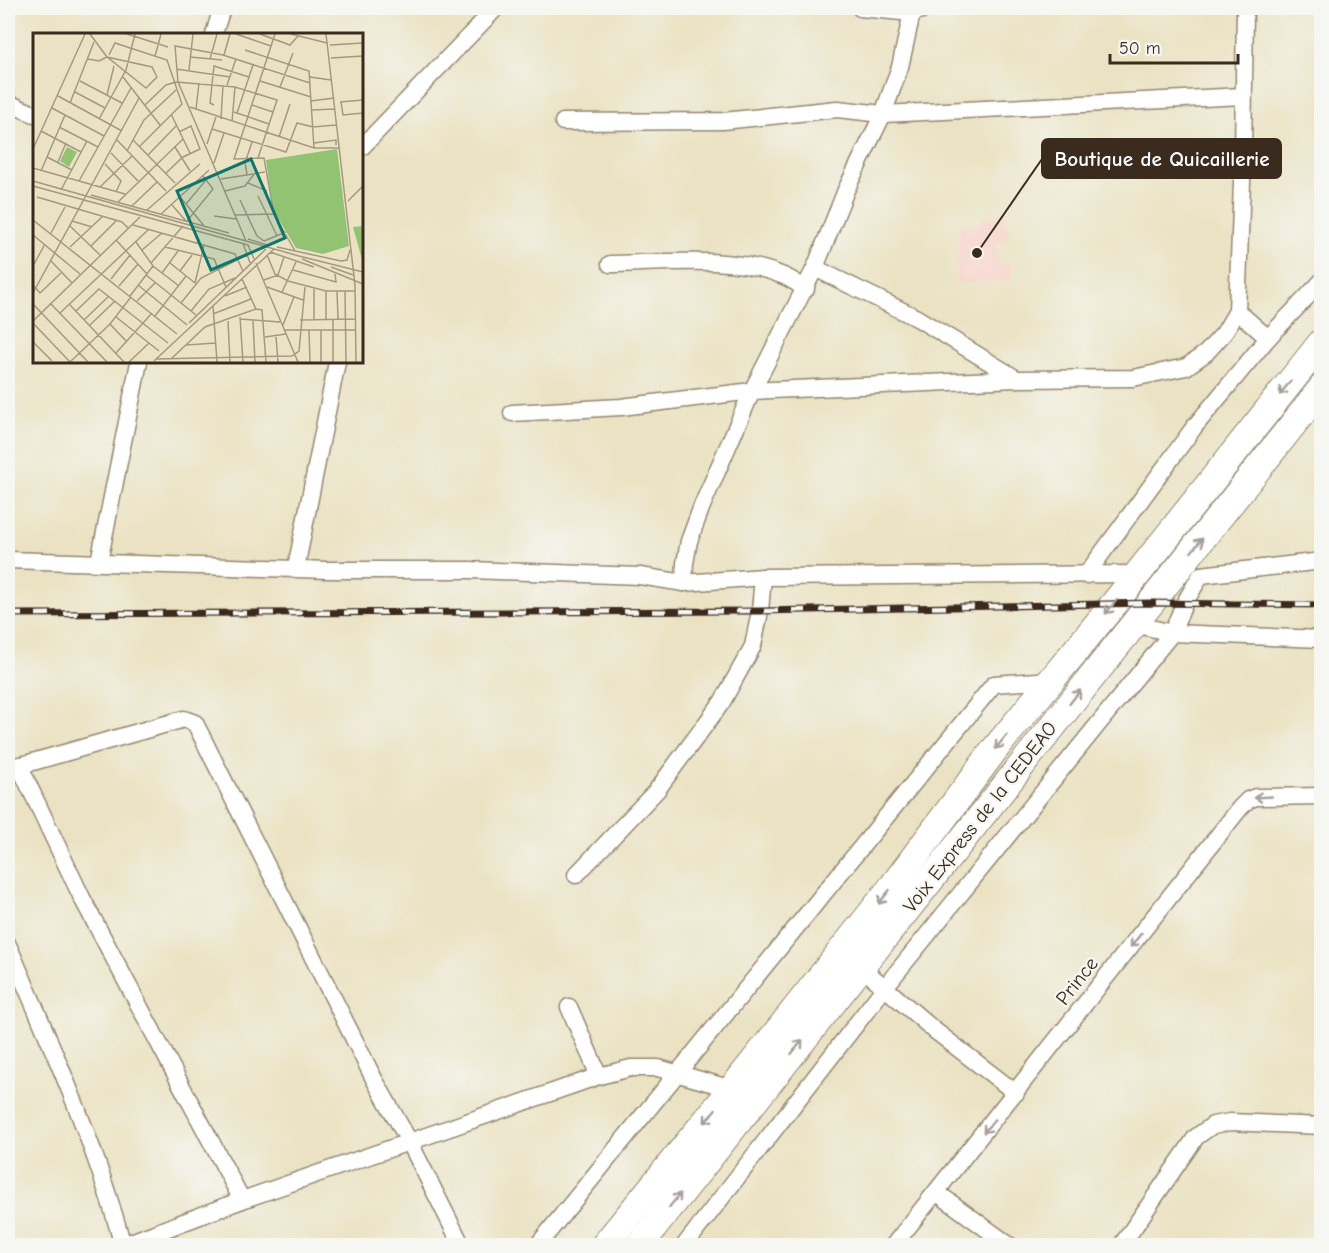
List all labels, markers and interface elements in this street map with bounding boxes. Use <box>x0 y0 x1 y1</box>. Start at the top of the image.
scale bar <box>1110 27 1238 65</box>
inset map <box>33 33 363 363</box>
text: 50 m <box>1119 38 1161 59</box>
callout: Boutique de Quicaillerie <box>1042 139 1281 178</box>
text: Boutique de Quicaillerie <box>1054 147 1270 171</box>
one-way arrow <box>1278 380 1292 395</box>
one-way arrow <box>1191 537 1204 553</box>
one-way arrow <box>1105 598 1118 614</box>
one-way arrow <box>1069 690 1082 706</box>
street label: Voix Express de la CEDEAO <box>898 717 1062 917</box>
one-way arrow <box>995 733 1008 749</box>
one-way arrow <box>1254 792 1274 803</box>
one-way arrow <box>877 889 890 905</box>
one-way arrow <box>1130 932 1143 948</box>
street label: Prince <box>1051 952 1103 1010</box>
one-way arrow <box>791 1040 804 1056</box>
one-way arrow <box>704 1108 717 1124</box>
one-way arrow <box>983 1118 996 1134</box>
one-way arrow <box>669 1192 682 1208</box>

